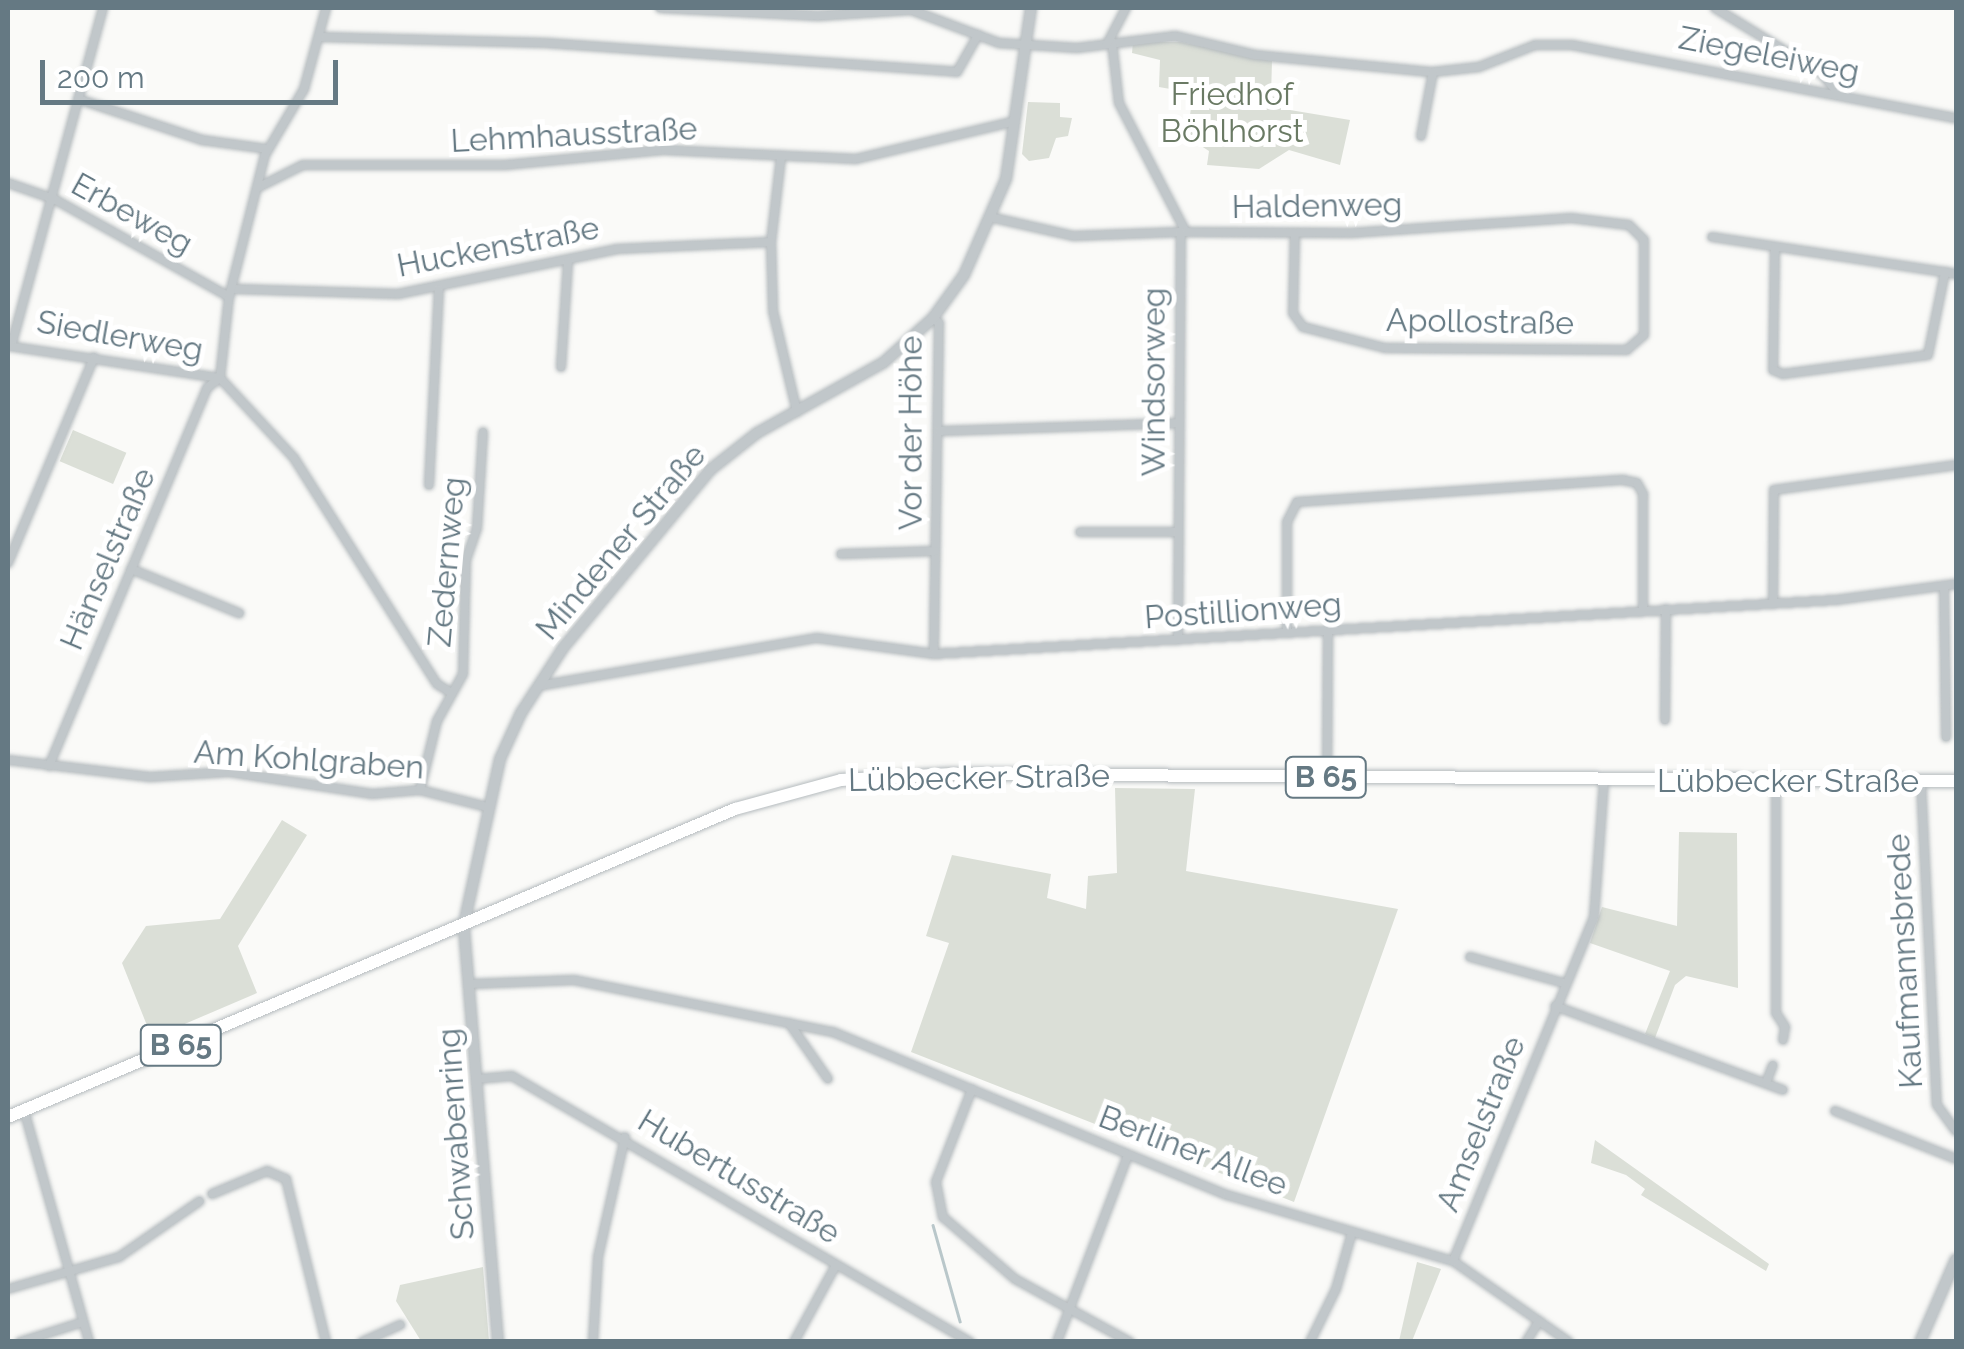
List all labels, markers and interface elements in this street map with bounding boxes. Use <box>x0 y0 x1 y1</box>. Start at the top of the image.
street label: Ziegeleiweg <box>1676 19 1862 91</box>
scale bar <box>45 40 342 102</box>
text: 200 m <box>57 60 145 95</box>
park label: Friedhof Böhlhorst <box>1161 76 1303 151</box>
street label: Lehmhausstraße <box>450 109 698 161</box>
street label: Erbeweg <box>65 165 199 263</box>
street label: Haldenweg <box>1231 185 1403 227</box>
street label: Huckenstraße <box>394 209 602 285</box>
street label: Windsorweg <box>1135 288 1173 476</box>
street label: Apollostraße <box>1386 301 1574 343</box>
street label: Siedlerweg <box>34 303 206 369</box>
street label: Vor der Höhe <box>892 335 930 531</box>
street label: Mindener Straße <box>528 436 714 648</box>
street label: Hänselstraße <box>52 462 164 656</box>
street label: Zedernweg <box>420 475 474 649</box>
street label: Postillionweg <box>1143 585 1343 637</box>
street label: Am Kohlgraben <box>193 733 425 787</box>
road number: B 65 <box>1284 752 1368 802</box>
street label: Lübbecker Straße <box>847 757 1111 799</box>
street label: Lübbecker Straße <box>1657 762 1919 800</box>
street label: Kaufmannsbrede <box>1879 833 1931 1089</box>
road number: B 65 <box>138 1020 224 1070</box>
street label: Schwabenring <box>429 1027 483 1241</box>
street label: Amselstraße <box>1429 1031 1533 1217</box>
street label: Berliner Allee <box>1093 1097 1293 1205</box>
street label: Hubertusstraße <box>631 1102 847 1252</box>

